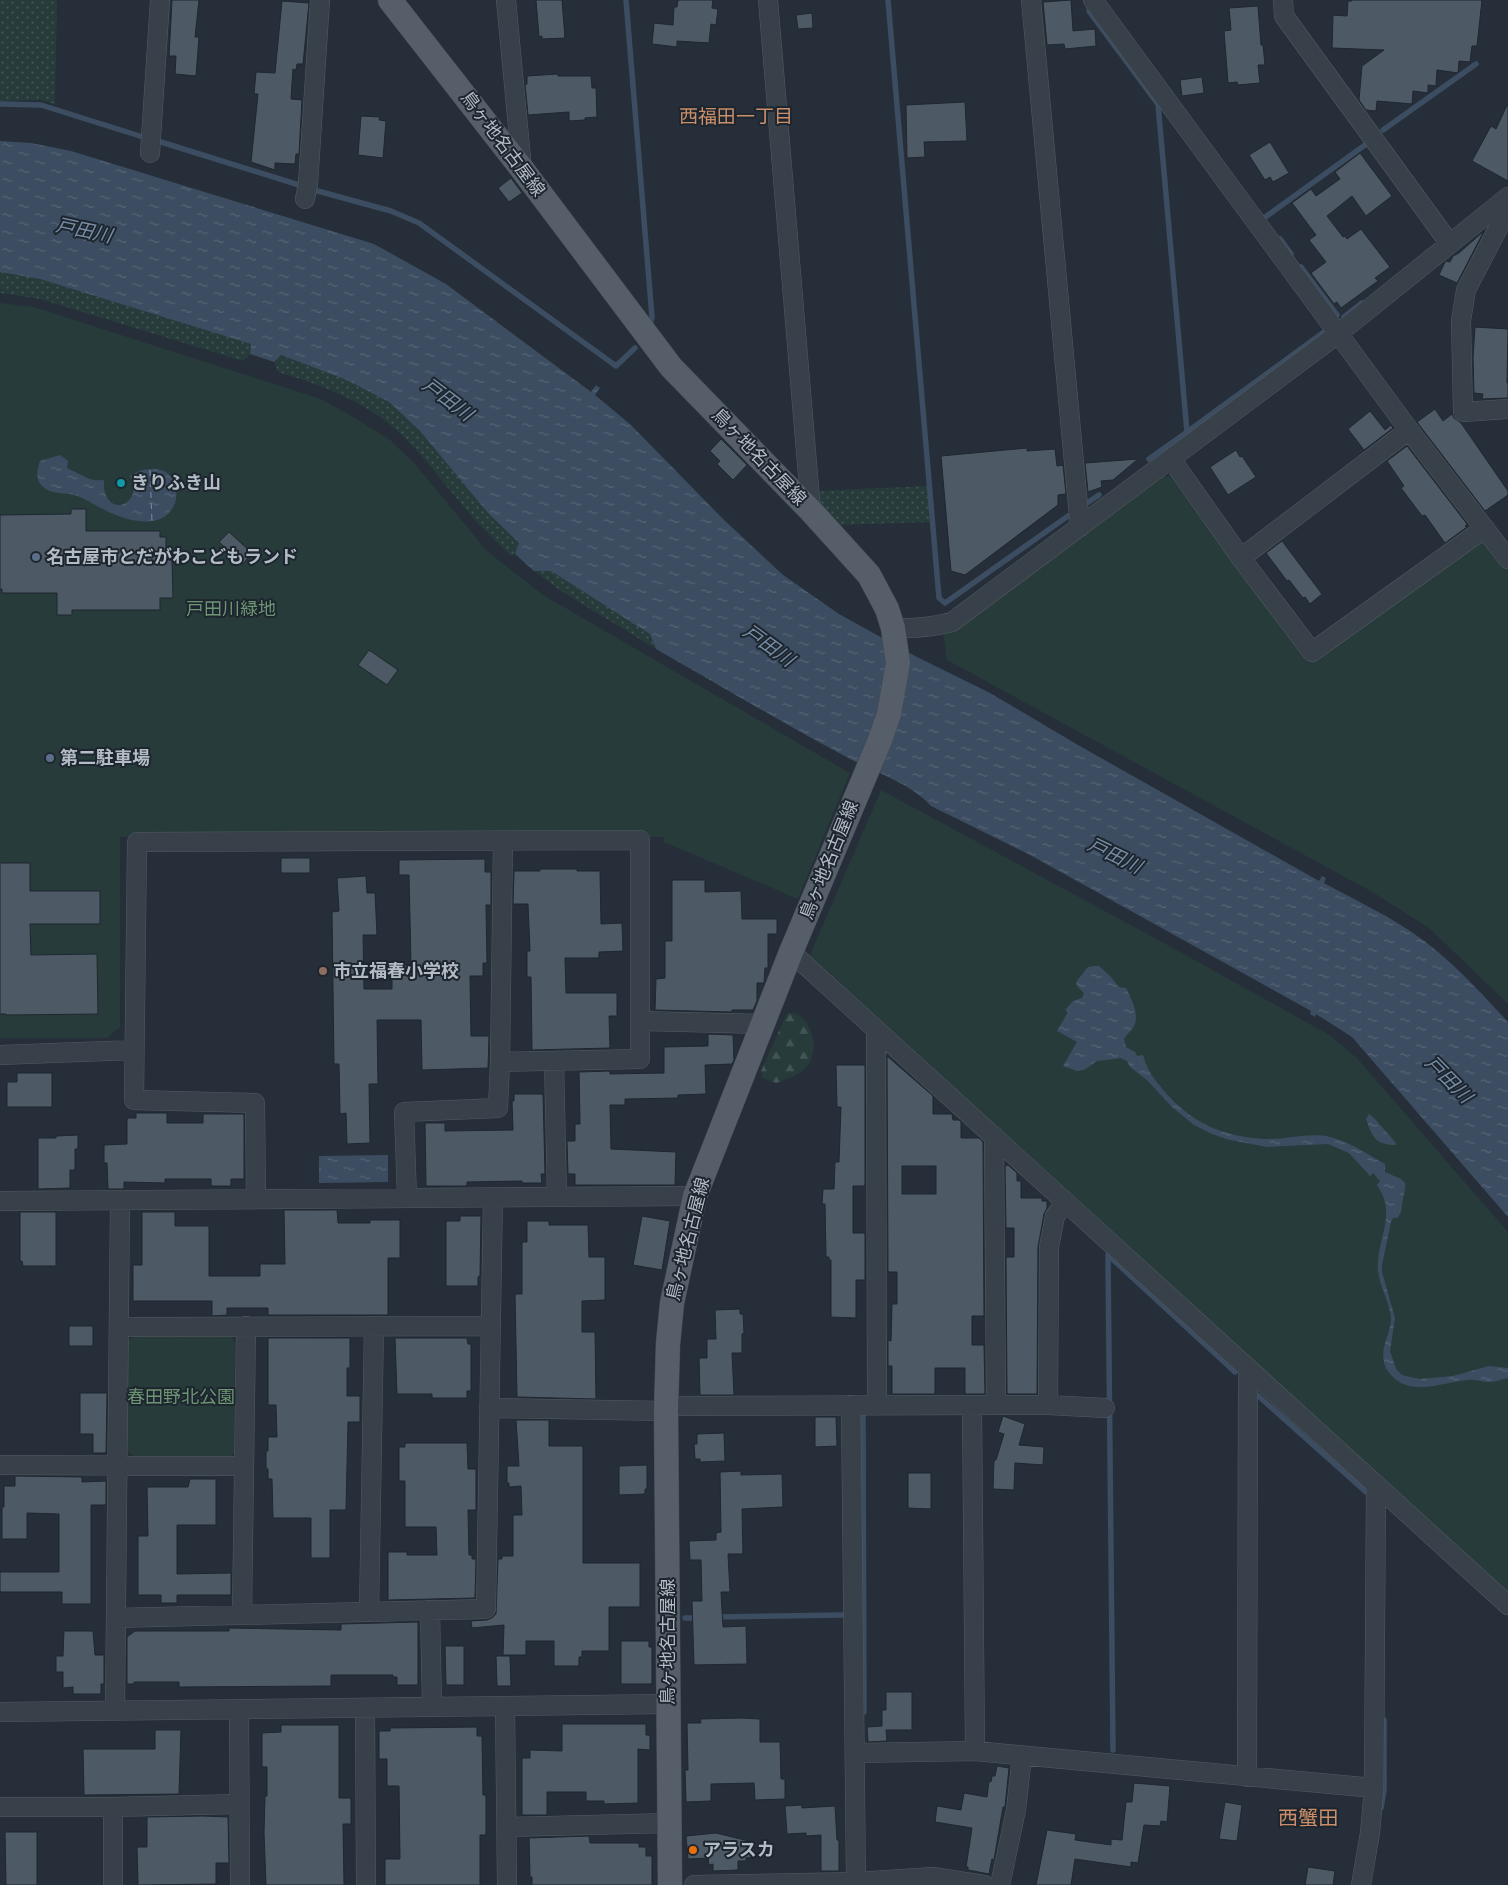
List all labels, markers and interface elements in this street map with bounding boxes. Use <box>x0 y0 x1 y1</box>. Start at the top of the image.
street label: 鳥ヶ地名古屋線 <box>456 87 550 201</box>
district label: 西福田一丁目 <box>679 105 793 129</box>
water label: 戸田川 <box>53 213 116 249</box>
water label: 戸田川 <box>417 373 479 428</box>
street label: 鳥ヶ地名古屋線 <box>707 404 811 510</box>
place label: きりふき山 <box>131 472 221 494</box>
marker: きりふき山 <box>115 477 127 489</box>
place label: 名古屋市とだがわこどもランド <box>46 546 298 568</box>
marker: 名古屋市とだがわこどもランド <box>30 551 42 563</box>
park label: 戸田川緑地 <box>186 598 276 620</box>
water label: 戸田川 <box>738 619 800 673</box>
place label: 第二駐車場 <box>60 747 150 769</box>
marker: 第二駐車場 <box>44 752 56 764</box>
street label: 鳥ヶ地名古屋線 <box>795 797 863 923</box>
water label: 戸田川 <box>1084 833 1147 880</box>
place label: 市立福春小学校 <box>333 960 459 982</box>
marker: 市立福春小学校 <box>317 965 329 977</box>
water label: 戸田川 <box>1420 1051 1478 1110</box>
street label: 鳥ヶ地名古屋線 <box>662 1175 714 1303</box>
park label: 春田野北公園 <box>127 1386 235 1408</box>
street label: 鳥ヶ地名古屋線 <box>657 1579 679 1705</box>
district label: 西蟹田 <box>1278 1806 1338 1831</box>
place label: アラスカ <box>703 1839 775 1861</box>
marker: アラスカ <box>687 1844 699 1856</box>

